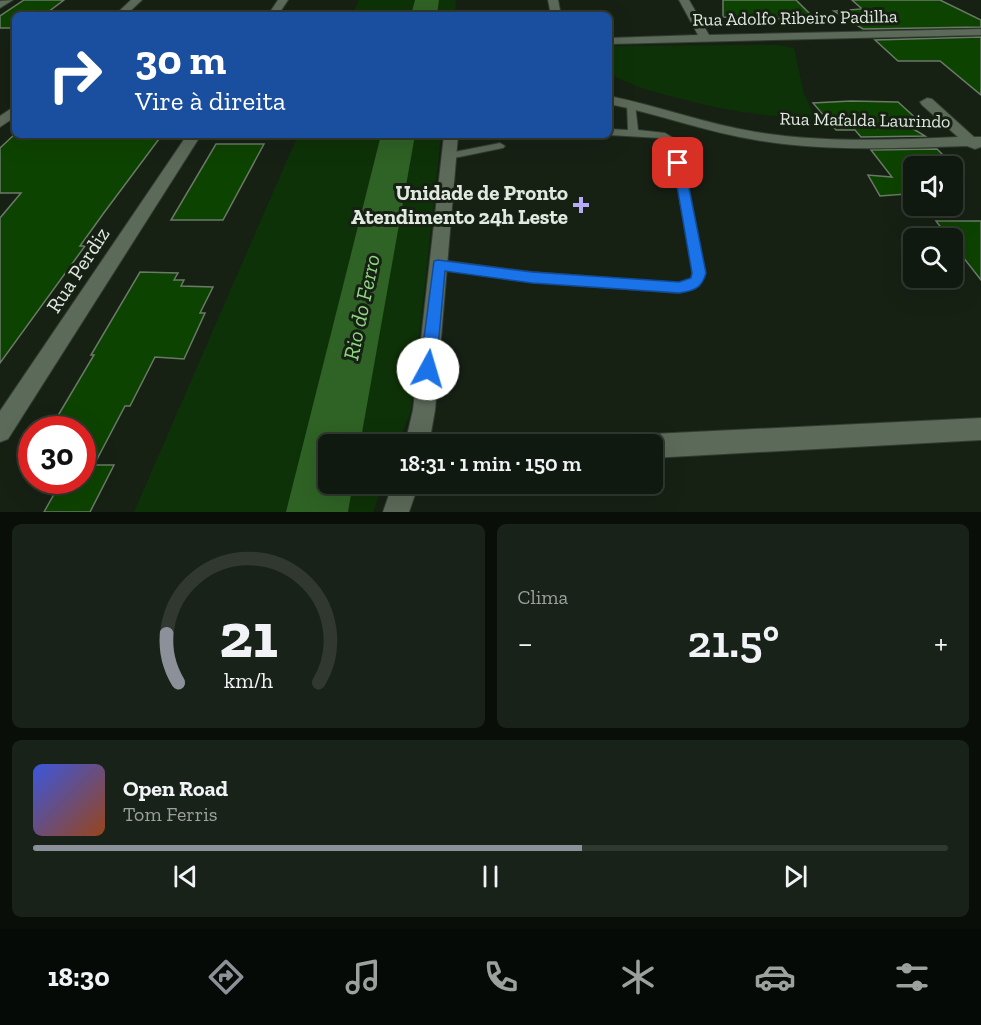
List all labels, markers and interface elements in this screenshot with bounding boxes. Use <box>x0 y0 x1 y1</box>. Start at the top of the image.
street label: Rua Adolfo Ribeiro Padilha <box>692 5 898 31</box>
text: 30 m <box>135 34 226 85</box>
icon: right <box>36 36 114 114</box>
text: Vire à direita <box>135 85 286 117</box>
street label: Rua Mafalda Laurindo <box>779 108 951 132</box>
pin <box>652 137 703 188</box>
icon: arrive <box>661 146 694 179</box>
map controls <box>903 156 963 288</box>
button: sound <box>903 156 963 216</box>
place label: Unidade de Pronto Atendimento 24h Leste <box>351 180 568 229</box>
marker: Unidade de Pronto Atendimento 24h Leste <box>572 196 590 214</box>
street label: Rua Perdiz <box>41 222 115 317</box>
button: search <box>903 228 963 288</box>
water label: Rio do Ferro <box>337 252 386 363</box>
position arrow <box>396 337 460 401</box>
speed limit sign: 30 <box>18 416 96 494</box>
text: 18:31 · 1 min · 150 m <box>400 450 581 477</box>
text: Clima <box>518 585 568 609</box>
text: 21 <box>219 598 278 673</box>
text: 21.5° <box>688 615 779 669</box>
text: − <box>518 623 533 662</box>
text: + <box>934 623 948 662</box>
text: km/h <box>224 668 273 693</box>
text: Open Road <box>123 775 228 802</box>
text: Tom Ferris <box>123 802 218 826</box>
icon: previous <box>169 860 202 893</box>
icon: pause <box>474 860 507 893</box>
icon: next <box>779 860 812 893</box>
icon: directions <box>205 956 247 998</box>
icon: music <box>342 956 384 998</box>
icon: phone <box>480 956 522 998</box>
icon: climate <box>617 956 659 998</box>
icon: car <box>754 956 796 998</box>
icon: filters <box>891 956 933 998</box>
text: 18:30 <box>48 961 110 993</box>

